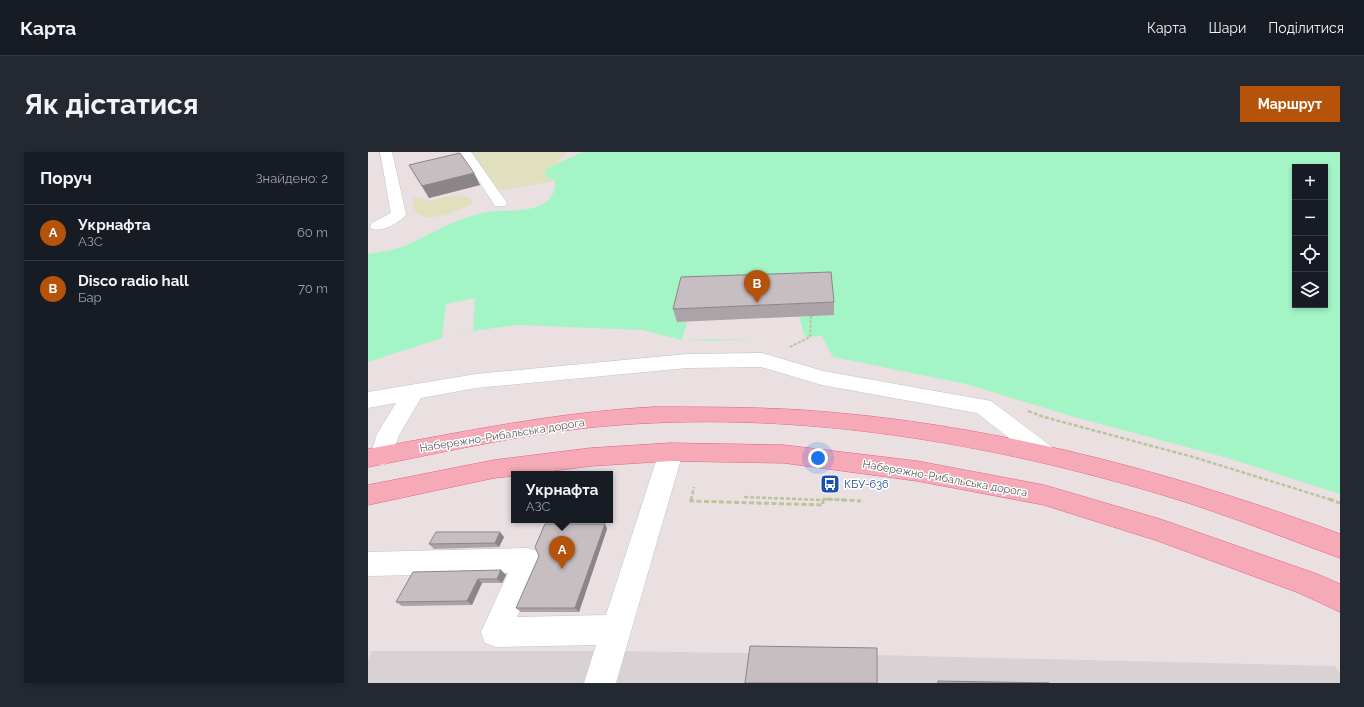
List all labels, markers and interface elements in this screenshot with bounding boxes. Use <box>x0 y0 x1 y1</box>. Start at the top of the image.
text: Карта <box>20 17 76 39</box>
text: Карта <box>1147 20 1186 36</box>
text: Шари <box>1208 20 1246 36</box>
text: Поділитися <box>1268 20 1344 36</box>
button: Маршрут <box>1240 86 1340 122</box>
text: Як дістатися <box>24 88 198 121</box>
map controls <box>1292 164 1328 308</box>
button: + <box>1292 164 1328 200</box>
text: Поруч <box>40 168 92 188</box>
text: Знайдено: 2 <box>256 171 328 186</box>
button: − <box>1292 200 1328 236</box>
text: Укрнафта <box>78 216 151 234</box>
text: A <box>49 225 57 240</box>
text: 60 m <box>297 225 328 240</box>
text: АЗС <box>78 234 103 249</box>
button: locate <box>1292 236 1328 272</box>
pin: B <box>744 270 770 303</box>
text: Disco radio hall <box>78 272 189 290</box>
button: layers <box>1292 272 1328 308</box>
text: B <box>49 281 57 296</box>
text: 70 m <box>298 281 328 296</box>
text: Бар <box>78 290 102 305</box>
street label: Набережно-Рибальська дорога <box>419 416 586 455</box>
your location <box>808 448 828 468</box>
street label: Набережно-Рибальська дорога <box>862 458 1028 499</box>
popup <box>511 471 613 523</box>
bus stop icon: КБУ-636 <box>819 473 841 495</box>
place label: КБУ-636 <box>844 478 889 491</box>
text: Укрнафта <box>526 481 598 499</box>
text: АЗС <box>526 499 550 514</box>
pin: A <box>549 536 575 569</box>

